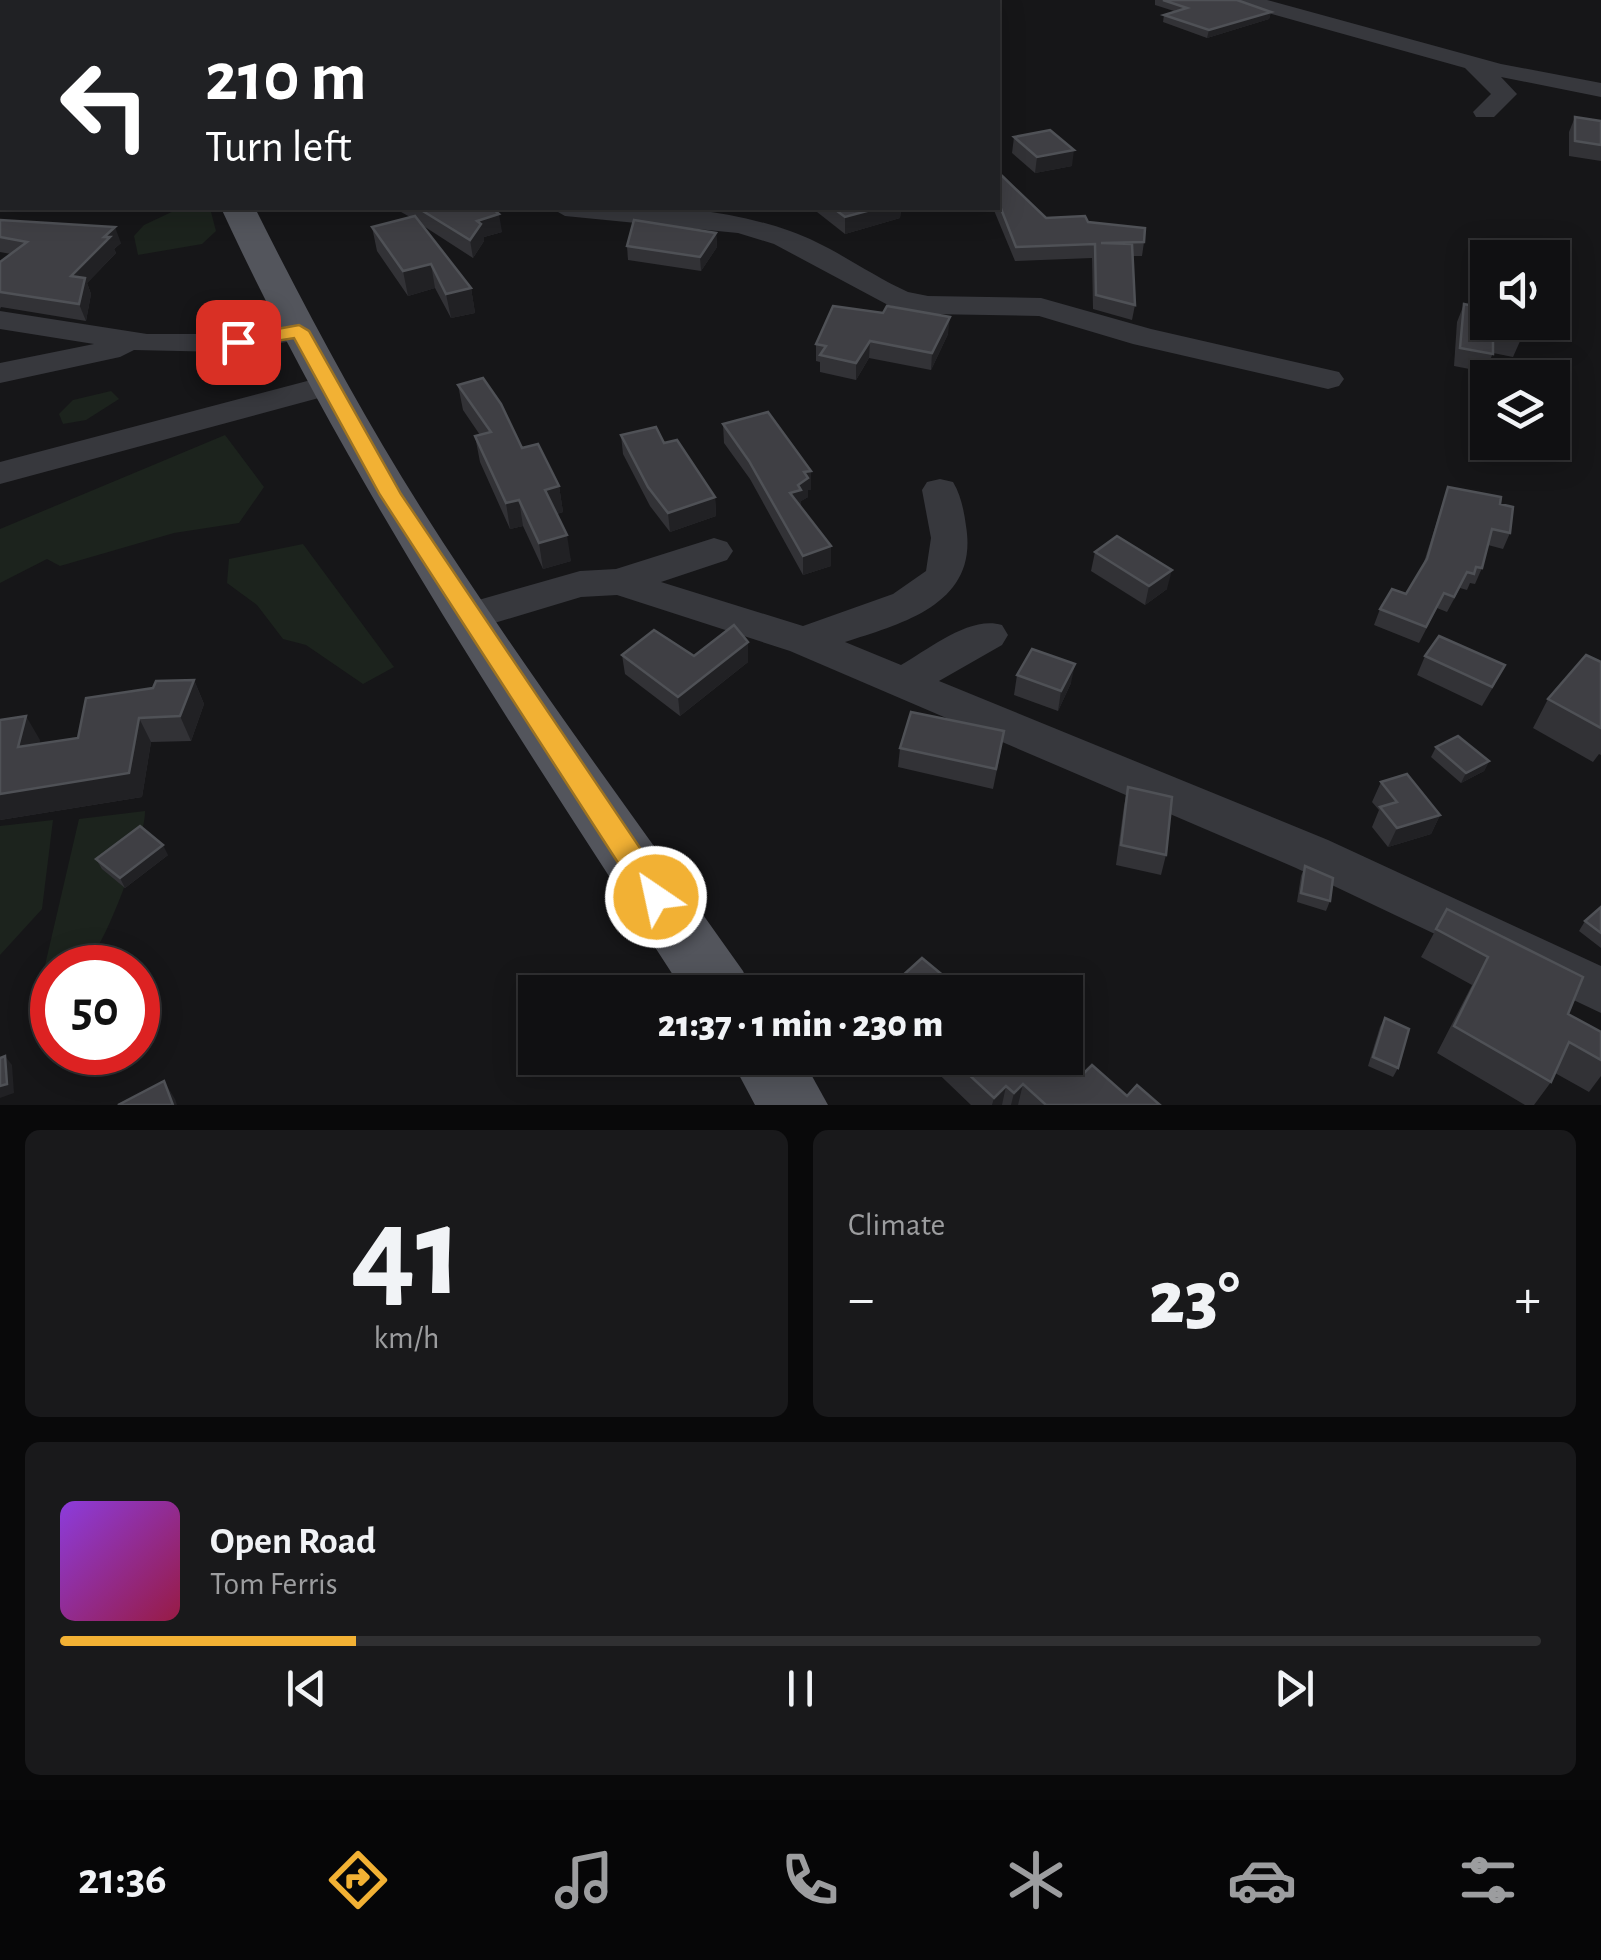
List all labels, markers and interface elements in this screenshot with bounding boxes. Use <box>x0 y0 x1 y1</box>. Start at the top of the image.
icon: left <box>40 40 170 170</box>
text: 210 m <box>205 43 367 113</box>
text: Turn left <box>205 125 352 170</box>
map controls <box>1470 240 1570 460</box>
button: sound <box>1470 240 1570 340</box>
pin <box>196 300 281 385</box>
icon: arrive <box>211 315 266 370</box>
button: layers <box>1470 360 1570 460</box>
position arrow <box>604 845 708 949</box>
speed limit sign: 50 <box>30 945 160 1075</box>
text: 21:37 · 1 min · 230 m <box>658 1006 943 1044</box>
text: 41 <box>350 1189 463 1319</box>
text: Climate <box>848 1209 945 1241</box>
text: 23° <box>1149 1262 1240 1337</box>
text: − <box>848 1272 874 1327</box>
text: + <box>1515 1272 1541 1327</box>
text: km/h <box>373 1322 440 1354</box>
text: Open Road <box>210 1523 376 1561</box>
text: Tom Ferris <box>210 1568 338 1600</box>
icon: previous <box>279 1661 334 1716</box>
icon: pause <box>773 1661 828 1716</box>
icon: next <box>1267 1661 1322 1716</box>
icon: directions <box>323 1845 393 1915</box>
icon: music <box>549 1845 619 1915</box>
icon: phone <box>775 1845 845 1915</box>
icon: climate <box>1001 1845 1071 1915</box>
icon: car <box>1227 1845 1297 1915</box>
icon: filters <box>1453 1845 1523 1915</box>
text: 21:36 <box>78 1857 167 1902</box>

